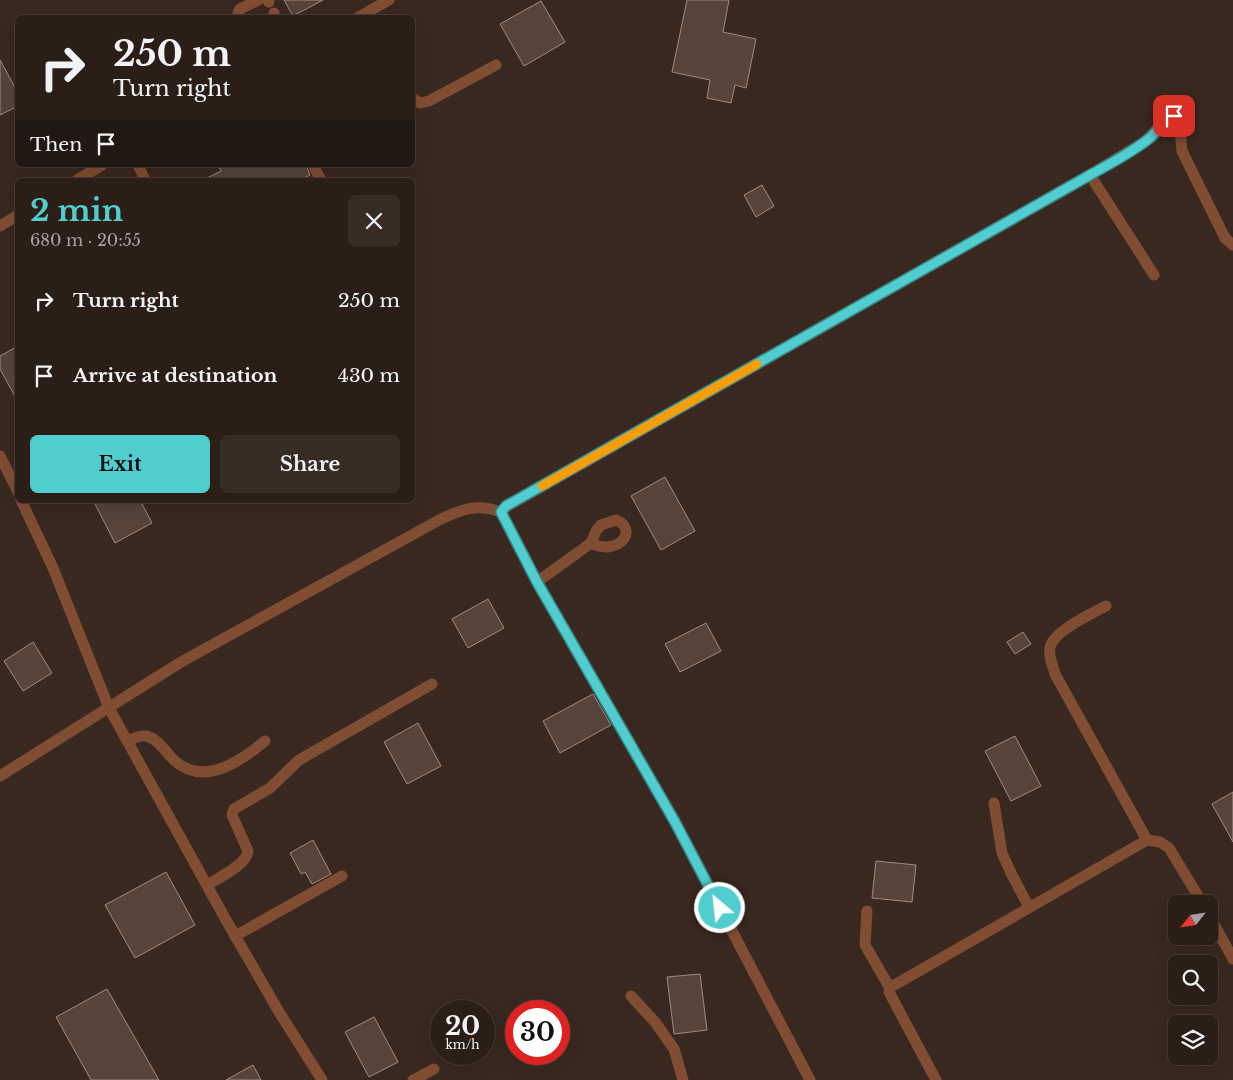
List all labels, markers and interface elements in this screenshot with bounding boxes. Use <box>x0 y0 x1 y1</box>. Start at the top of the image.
text: 250 m <box>113 32 231 75</box>
icon: right <box>30 35 95 100</box>
text: Turn right <box>113 75 231 102</box>
pin <box>1153 95 1195 137</box>
icon: arrive <box>1160 102 1188 130</box>
icon: arrive <box>92 130 120 158</box>
text: Then <box>30 133 82 156</box>
text: 2 min <box>30 192 123 229</box>
button: close <box>348 195 400 247</box>
text: 680 m · 20:55 <box>30 230 141 250</box>
icon: right <box>30 287 58 315</box>
text: Turn right <box>73 289 179 312</box>
text: 250 m <box>338 289 400 312</box>
icon: arrive <box>30 362 58 390</box>
text: Arrive at destination <box>73 364 277 387</box>
text: 430 m <box>338 364 400 387</box>
button: Exit <box>30 435 210 493</box>
button: Share <box>220 435 400 493</box>
position arrow <box>693 881 745 933</box>
north arrow <box>1168 895 1218 945</box>
map controls <box>1168 895 1218 1065</box>
button: search <box>1168 955 1218 1005</box>
speed limit sign: 30 <box>505 1000 570 1065</box>
text: 20 <box>445 1011 480 1042</box>
button: layers <box>1168 1015 1218 1065</box>
text: km/h <box>445 1037 480 1052</box>

